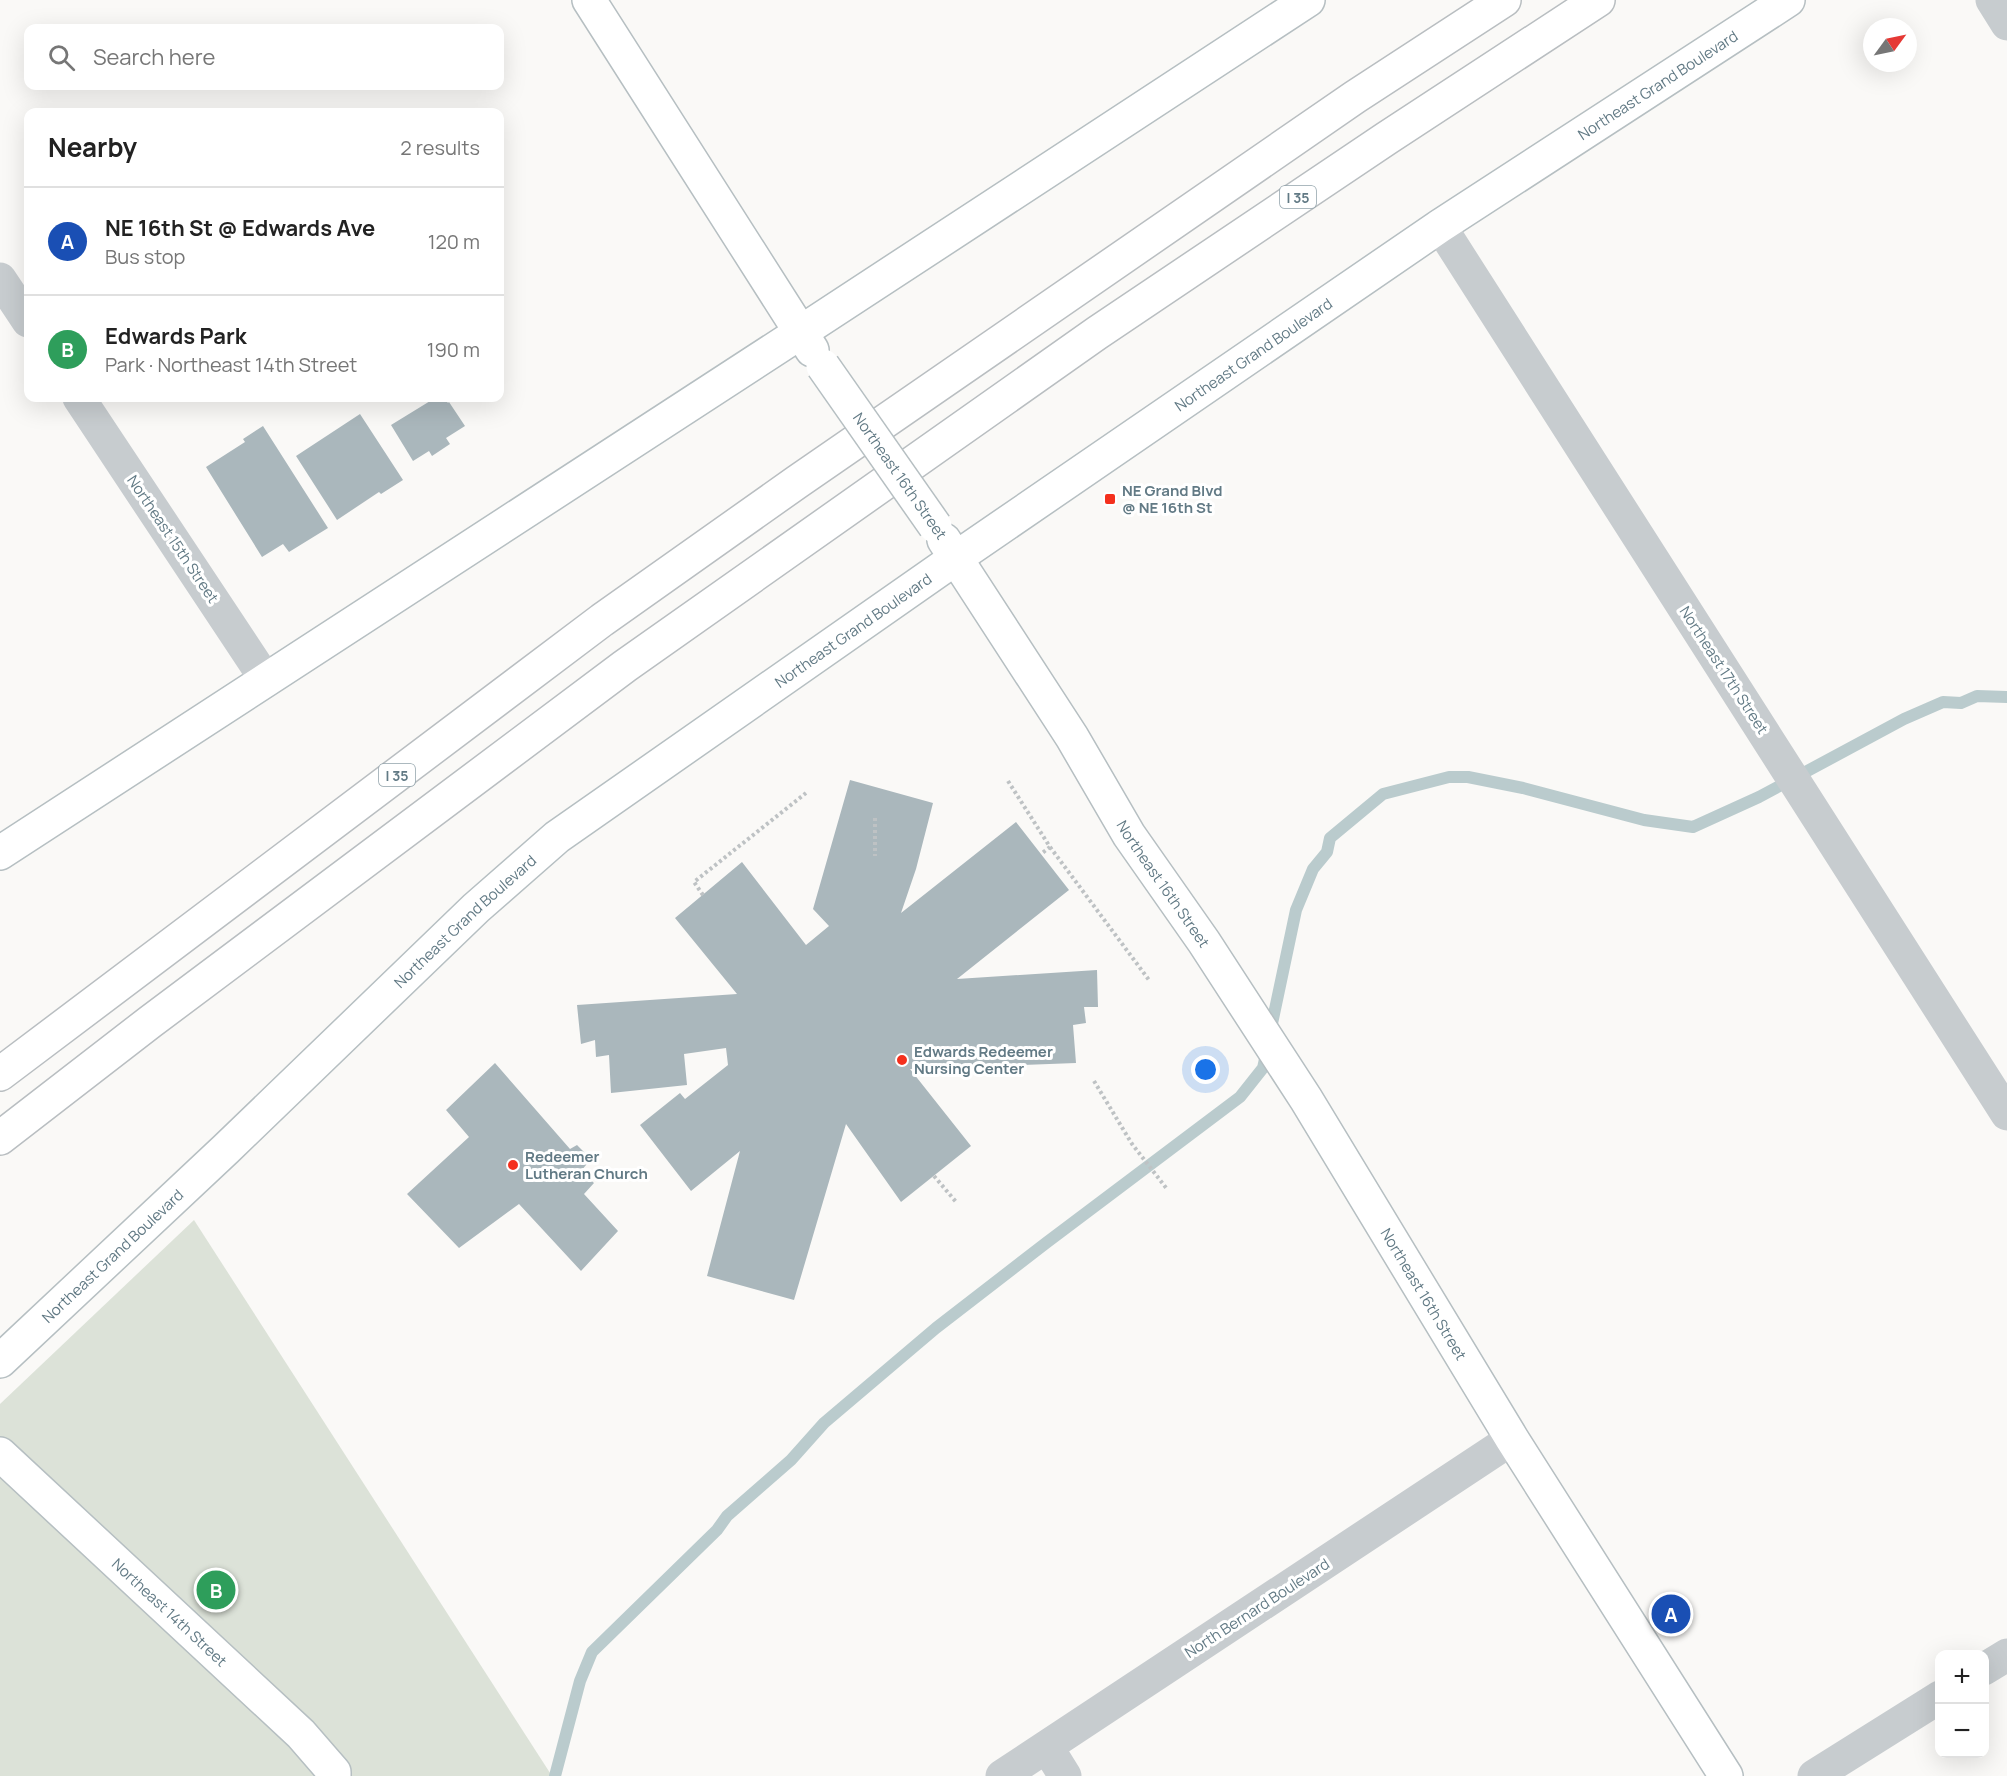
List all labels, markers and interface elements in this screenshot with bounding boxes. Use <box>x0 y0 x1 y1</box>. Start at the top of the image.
north arrow <box>1863 18 1917 72</box>
search box <box>24 24 504 90</box>
street label: Northeast Grand Boulevard <box>1573 25 1742 144</box>
icon: search <box>45 41 78 74</box>
text: Search here <box>93 42 215 72</box>
text: Nearby <box>48 129 137 165</box>
text: 2 results <box>400 134 480 161</box>
road number: I 35 <box>1280 186 1316 208</box>
text: NE 16th St @ Edwards Ave <box>105 213 375 243</box>
text: A <box>61 228 74 255</box>
text: 120 m <box>428 228 480 255</box>
text: Bus stop <box>105 243 185 270</box>
street label: Northeast Grand Boulevard <box>1170 293 1336 416</box>
text: Edwards Park <box>105 321 247 351</box>
text: B <box>61 336 74 363</box>
text: 190 m <box>427 336 480 363</box>
text: Park · Northeast 14th Street <box>105 351 357 378</box>
street label: Northeast 16th Street <box>848 408 952 544</box>
street label: Northeast 15th Street <box>122 471 224 607</box>
place label: NE Grand Blvd @ NE 16th St <box>1122 480 1222 518</box>
marker: NE Grand Blvd @ NE 16th St <box>1103 492 1117 506</box>
street label: Northeast Grand Boulevard <box>770 568 936 692</box>
street label: Northeast 17th Street <box>1675 602 1773 738</box>
road number: I 35 <box>379 764 415 786</box>
street label: Northeast 16th Street <box>1112 816 1215 951</box>
street label: Northeast Grand Boulevard <box>389 850 540 992</box>
place label: Edwards Redeemer Nursing Center <box>914 1041 1053 1079</box>
marker: Edwards Redeemer Nursing Center <box>895 1053 909 1067</box>
your location <box>1191 1055 1220 1084</box>
place label: Redeemer Lutheran Church <box>525 1146 648 1184</box>
marker: Redeemer Lutheran Church <box>506 1158 520 1172</box>
street label: Northeast Grand Boulevard <box>37 1184 188 1327</box>
street label: Northeast 16th Street <box>1376 1224 1472 1364</box>
street label: Northeast 14th Street <box>108 1553 232 1671</box>
street label: North Bernard Boulevard <box>1180 1553 1334 1663</box>
pin: B <box>196 1568 236 1612</box>
pin: A <box>1652 1592 1690 1636</box>
map controls <box>1935 1650 1989 1758</box>
button: + <box>1935 1650 1989 1704</box>
button: − <box>1935 1704 1989 1758</box>

